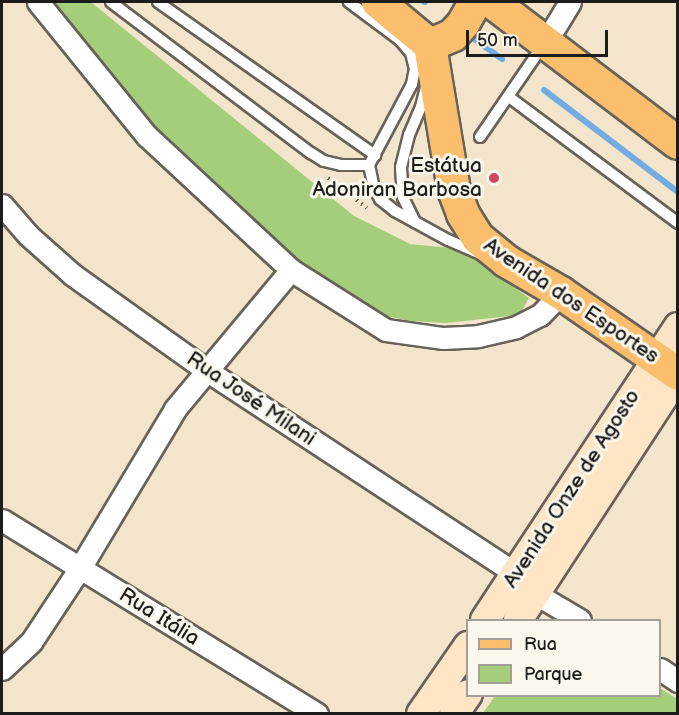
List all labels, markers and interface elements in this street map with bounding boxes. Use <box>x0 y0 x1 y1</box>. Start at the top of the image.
scale bar <box>469 18 612 56</box>
text: 50 m <box>477 30 518 51</box>
place label: Estátua Adoniran Barbosa <box>312 153 482 203</box>
marker: Estátua Adoniran Barbosa <box>487 171 501 185</box>
street label: Avenida dos Esportes <box>479 233 663 369</box>
street label: Rua José Milani <box>181 346 321 452</box>
street label: Avenida Onze de Agosto <box>498 385 646 593</box>
street label: Rua Itália <box>114 583 204 651</box>
legend <box>466 619 661 697</box>
text: Rua <box>524 634 557 655</box>
text: Parque <box>524 664 582 685</box>

